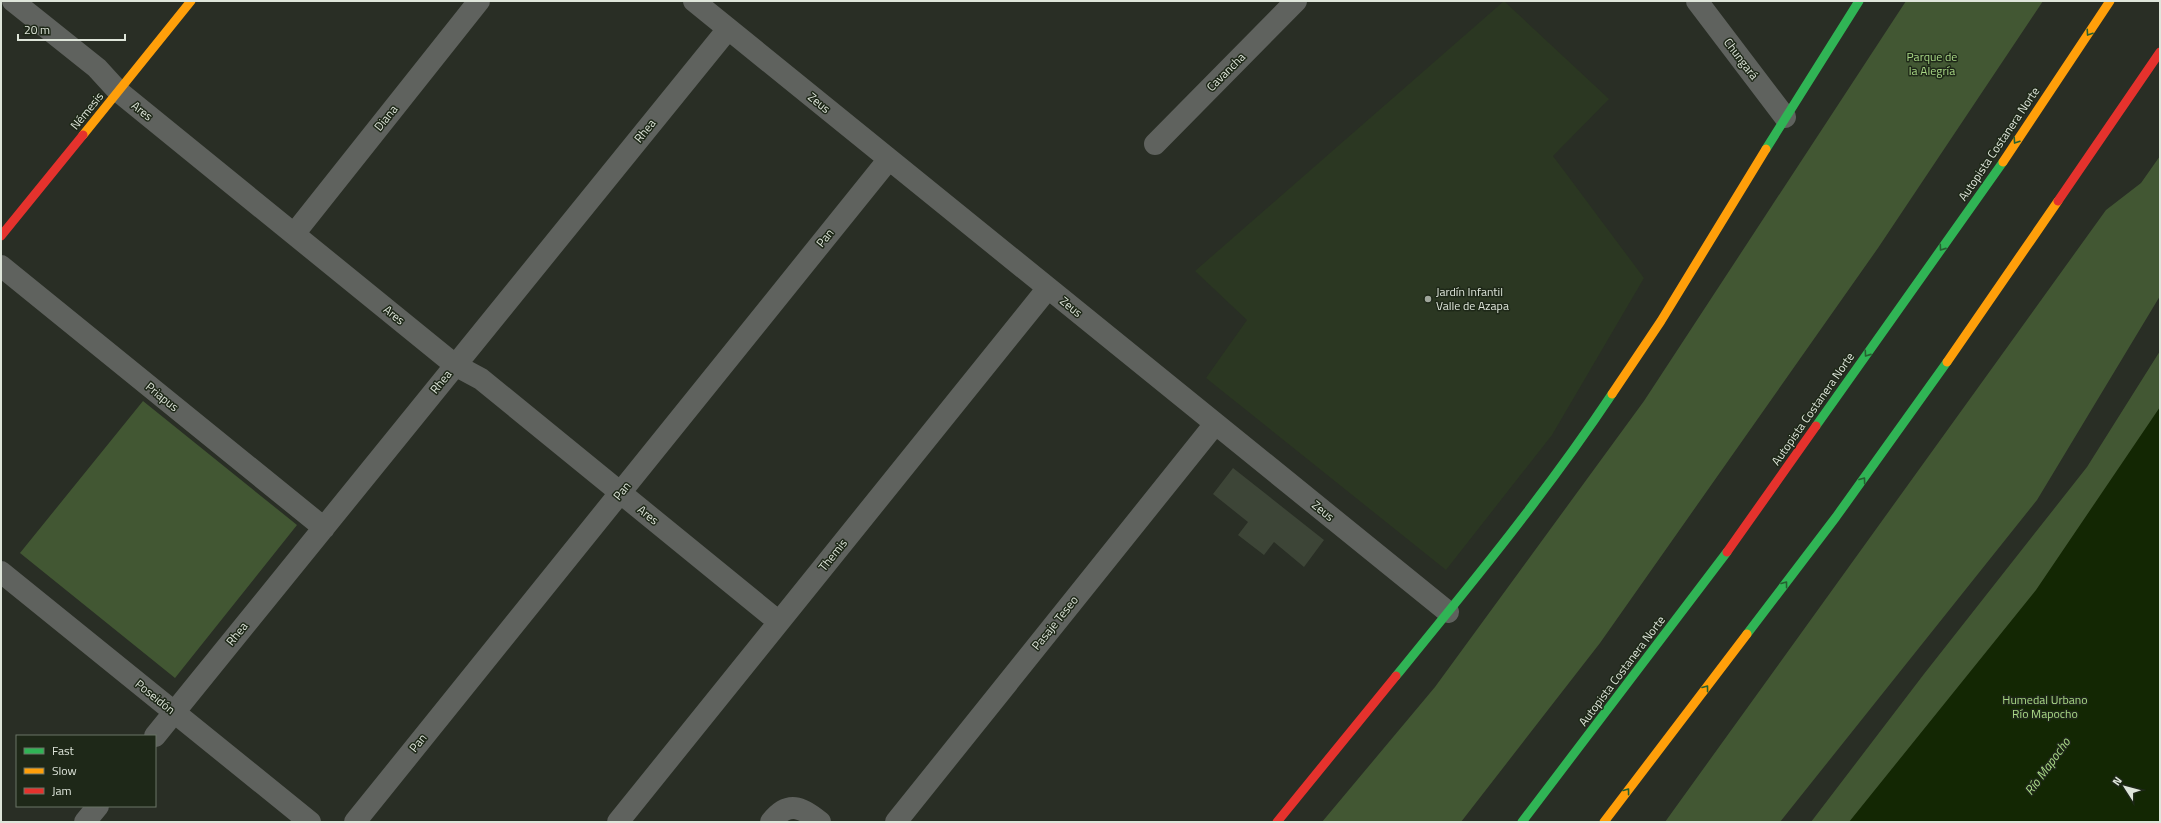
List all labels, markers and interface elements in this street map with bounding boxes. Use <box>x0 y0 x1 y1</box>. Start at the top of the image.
scale bar <box>18 16 125 42</box>
text: 20 m <box>24 20 50 39</box>
one-way arrow <box>2087 29 2094 36</box>
street label: Chungará <box>1719 34 1763 84</box>
park label: Parque de la Alegría <box>1907 47 1957 80</box>
street label: Cavancha <box>1202 48 1249 95</box>
street label: Autopista Costanera Norte <box>1953 83 2044 205</box>
street label: Némesis <box>65 87 108 134</box>
street label: Zeus <box>804 88 835 118</box>
street label: Ares <box>127 96 157 125</box>
street label: Diana <box>369 100 402 135</box>
street label: Rhea <box>629 115 660 147</box>
one-way arrow <box>2013 137 2021 144</box>
street label: Pan <box>811 224 838 251</box>
one-way arrow <box>1939 244 1947 251</box>
place label: Jardín Infantil Valle de Azapa <box>1436 282 1509 315</box>
street label: Zeus <box>1056 292 1087 322</box>
marker: Jardín Infantil Valle de Azapa <box>1423 294 1433 304</box>
street label: Ares <box>379 300 409 329</box>
street label: Autopista Costanera Norte <box>1766 348 1859 469</box>
one-way arrow <box>1864 350 1871 357</box>
street label: Rhea <box>425 366 456 398</box>
street label: Priapus <box>141 377 183 416</box>
street label: Pan <box>608 477 635 504</box>
one-way arrow <box>1858 477 1866 484</box>
street label: Zeus <box>1308 496 1339 526</box>
street label: Ares <box>633 500 663 529</box>
street label: Themis <box>814 534 852 575</box>
one-way arrow <box>1780 582 1787 589</box>
street label: Pasaje Teseo <box>1027 591 1083 654</box>
street label: Autopista Costanera Norte <box>1574 611 1670 730</box>
street label: Rhea <box>221 618 252 650</box>
street label: Poseidón <box>131 674 179 719</box>
one-way arrow <box>1701 685 1708 692</box>
park label: Humedal Urbano Río Mapocho <box>2002 690 2088 723</box>
street label: Pan <box>404 729 431 756</box>
water label: Río Mapocho <box>2019 733 2075 799</box>
legend <box>16 735 156 807</box>
text: Fast <box>52 741 75 760</box>
text: Slow <box>52 761 77 780</box>
north arrow <box>2105 767 2145 807</box>
text: N <box>2108 773 2126 789</box>
text: Jam <box>52 781 72 800</box>
one-way arrow <box>1623 788 1630 795</box>

